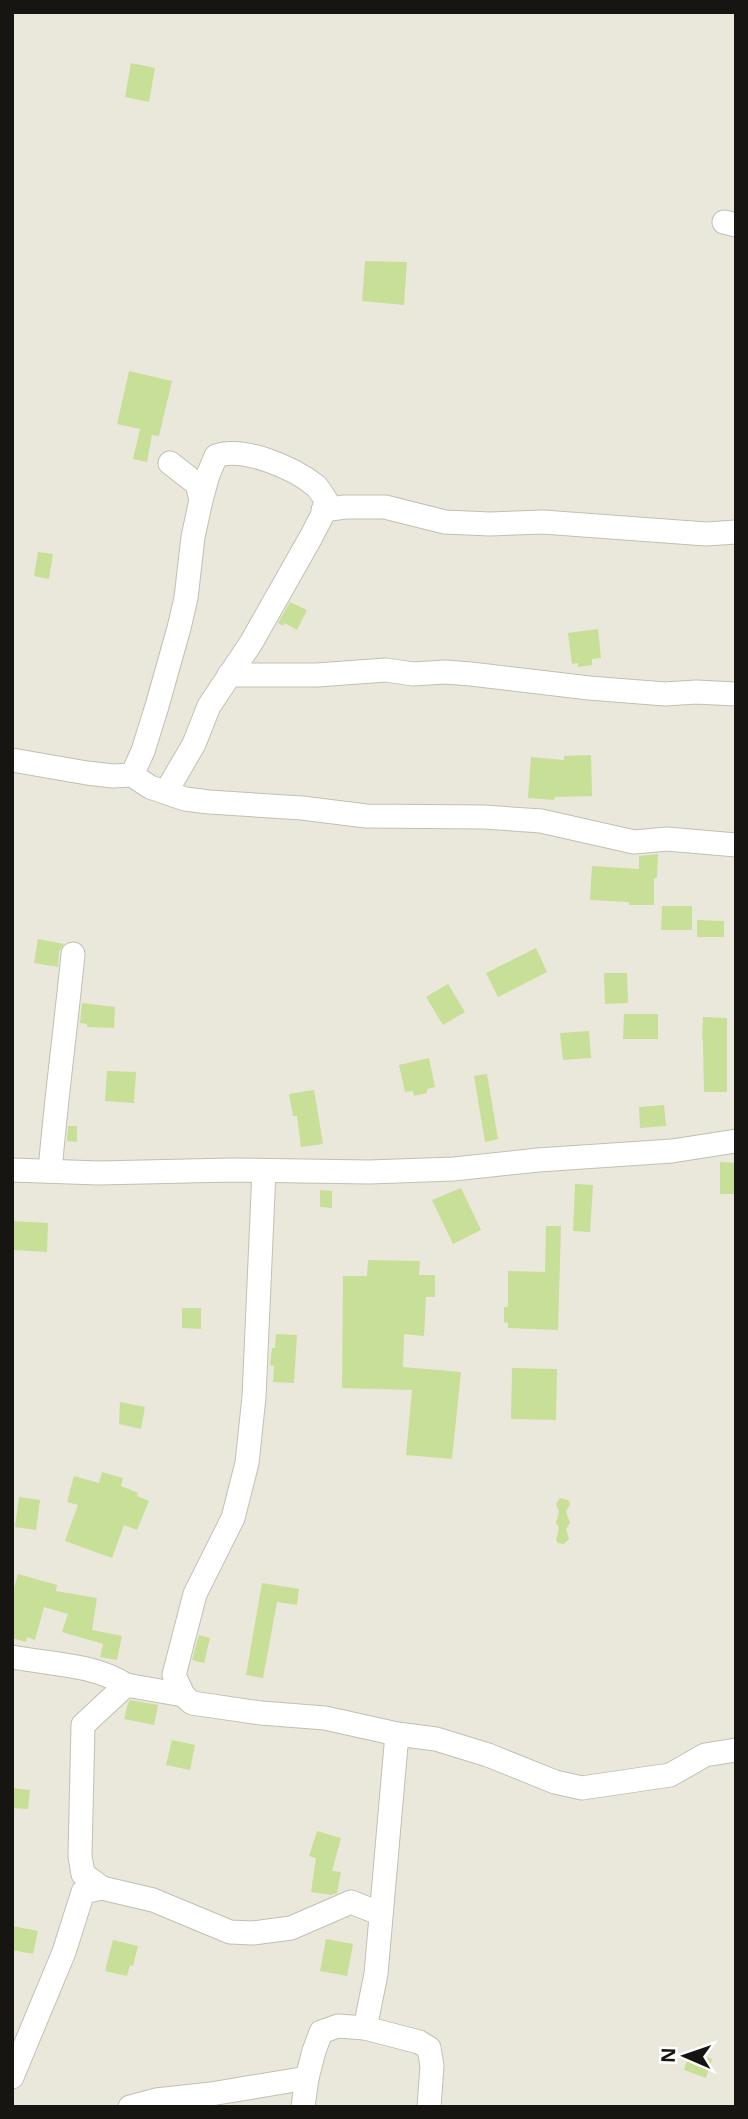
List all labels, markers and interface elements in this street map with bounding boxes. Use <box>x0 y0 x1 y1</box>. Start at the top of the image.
north arrow <box>650 2021 720 2091</box>
text: N <box>655 2047 681 2064</box>

